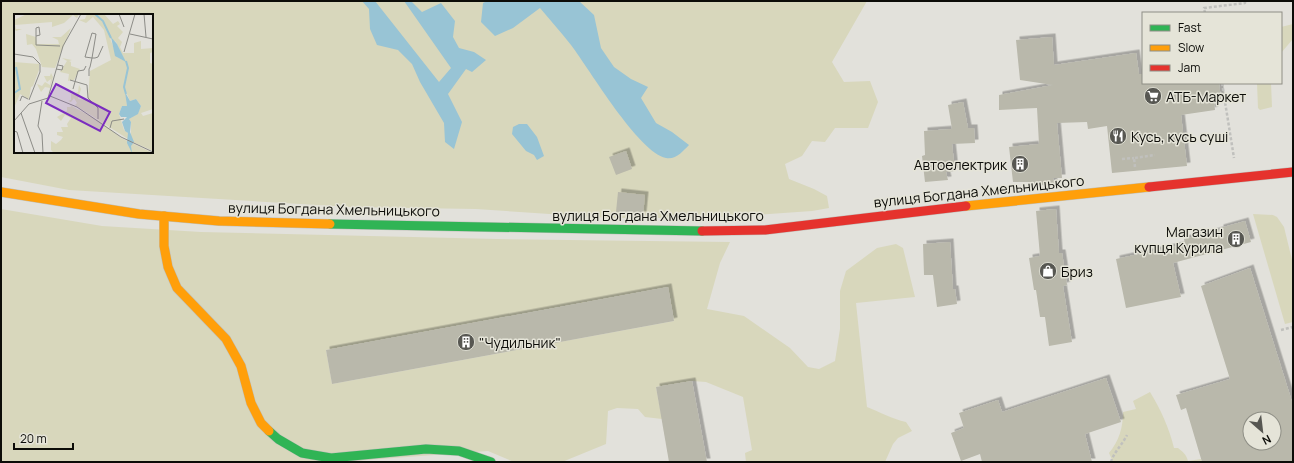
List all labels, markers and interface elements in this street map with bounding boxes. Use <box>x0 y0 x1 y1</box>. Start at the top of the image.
legend <box>1142 12 1282 84</box>
inset map <box>14 14 153 153</box>
text: Fast <box>1178 19 1202 36</box>
text: Slow <box>1178 39 1204 56</box>
text: Jam <box>1178 59 1200 76</box>
supermarket icon: АТБ-Маркет <box>1143 86 1163 106</box>
place label: АТБ-Маркет <box>1166 87 1246 106</box>
restaurant icon: Кусь, кусь суші <box>1108 126 1128 146</box>
place label: Кусь, кусь суші <box>1131 127 1228 146</box>
building icon: Автоелектрик <box>1010 154 1030 174</box>
place label: Автоелектрик <box>914 155 1008 174</box>
street label: вулиця Богдана Хмельницького <box>873 170 1085 212</box>
street label: вулиця Богдана Хмельницького <box>228 198 440 220</box>
street label: вулиця Богдана Хмельницького <box>552 206 764 225</box>
place label: Магазин купця Курила <box>1134 222 1223 257</box>
building icon: Магазин купця Курила <box>1226 229 1246 249</box>
shop icon: Бриз <box>1038 261 1058 281</box>
place label: Бриз <box>1061 262 1093 281</box>
building icon: "Чудильник" <box>456 332 476 352</box>
place label: "Чудильник" <box>479 333 561 352</box>
north arrow <box>1242 411 1282 451</box>
scale bar <box>14 425 73 451</box>
text: 20 m <box>20 430 47 447</box>
text: N <box>1260 432 1274 449</box>

